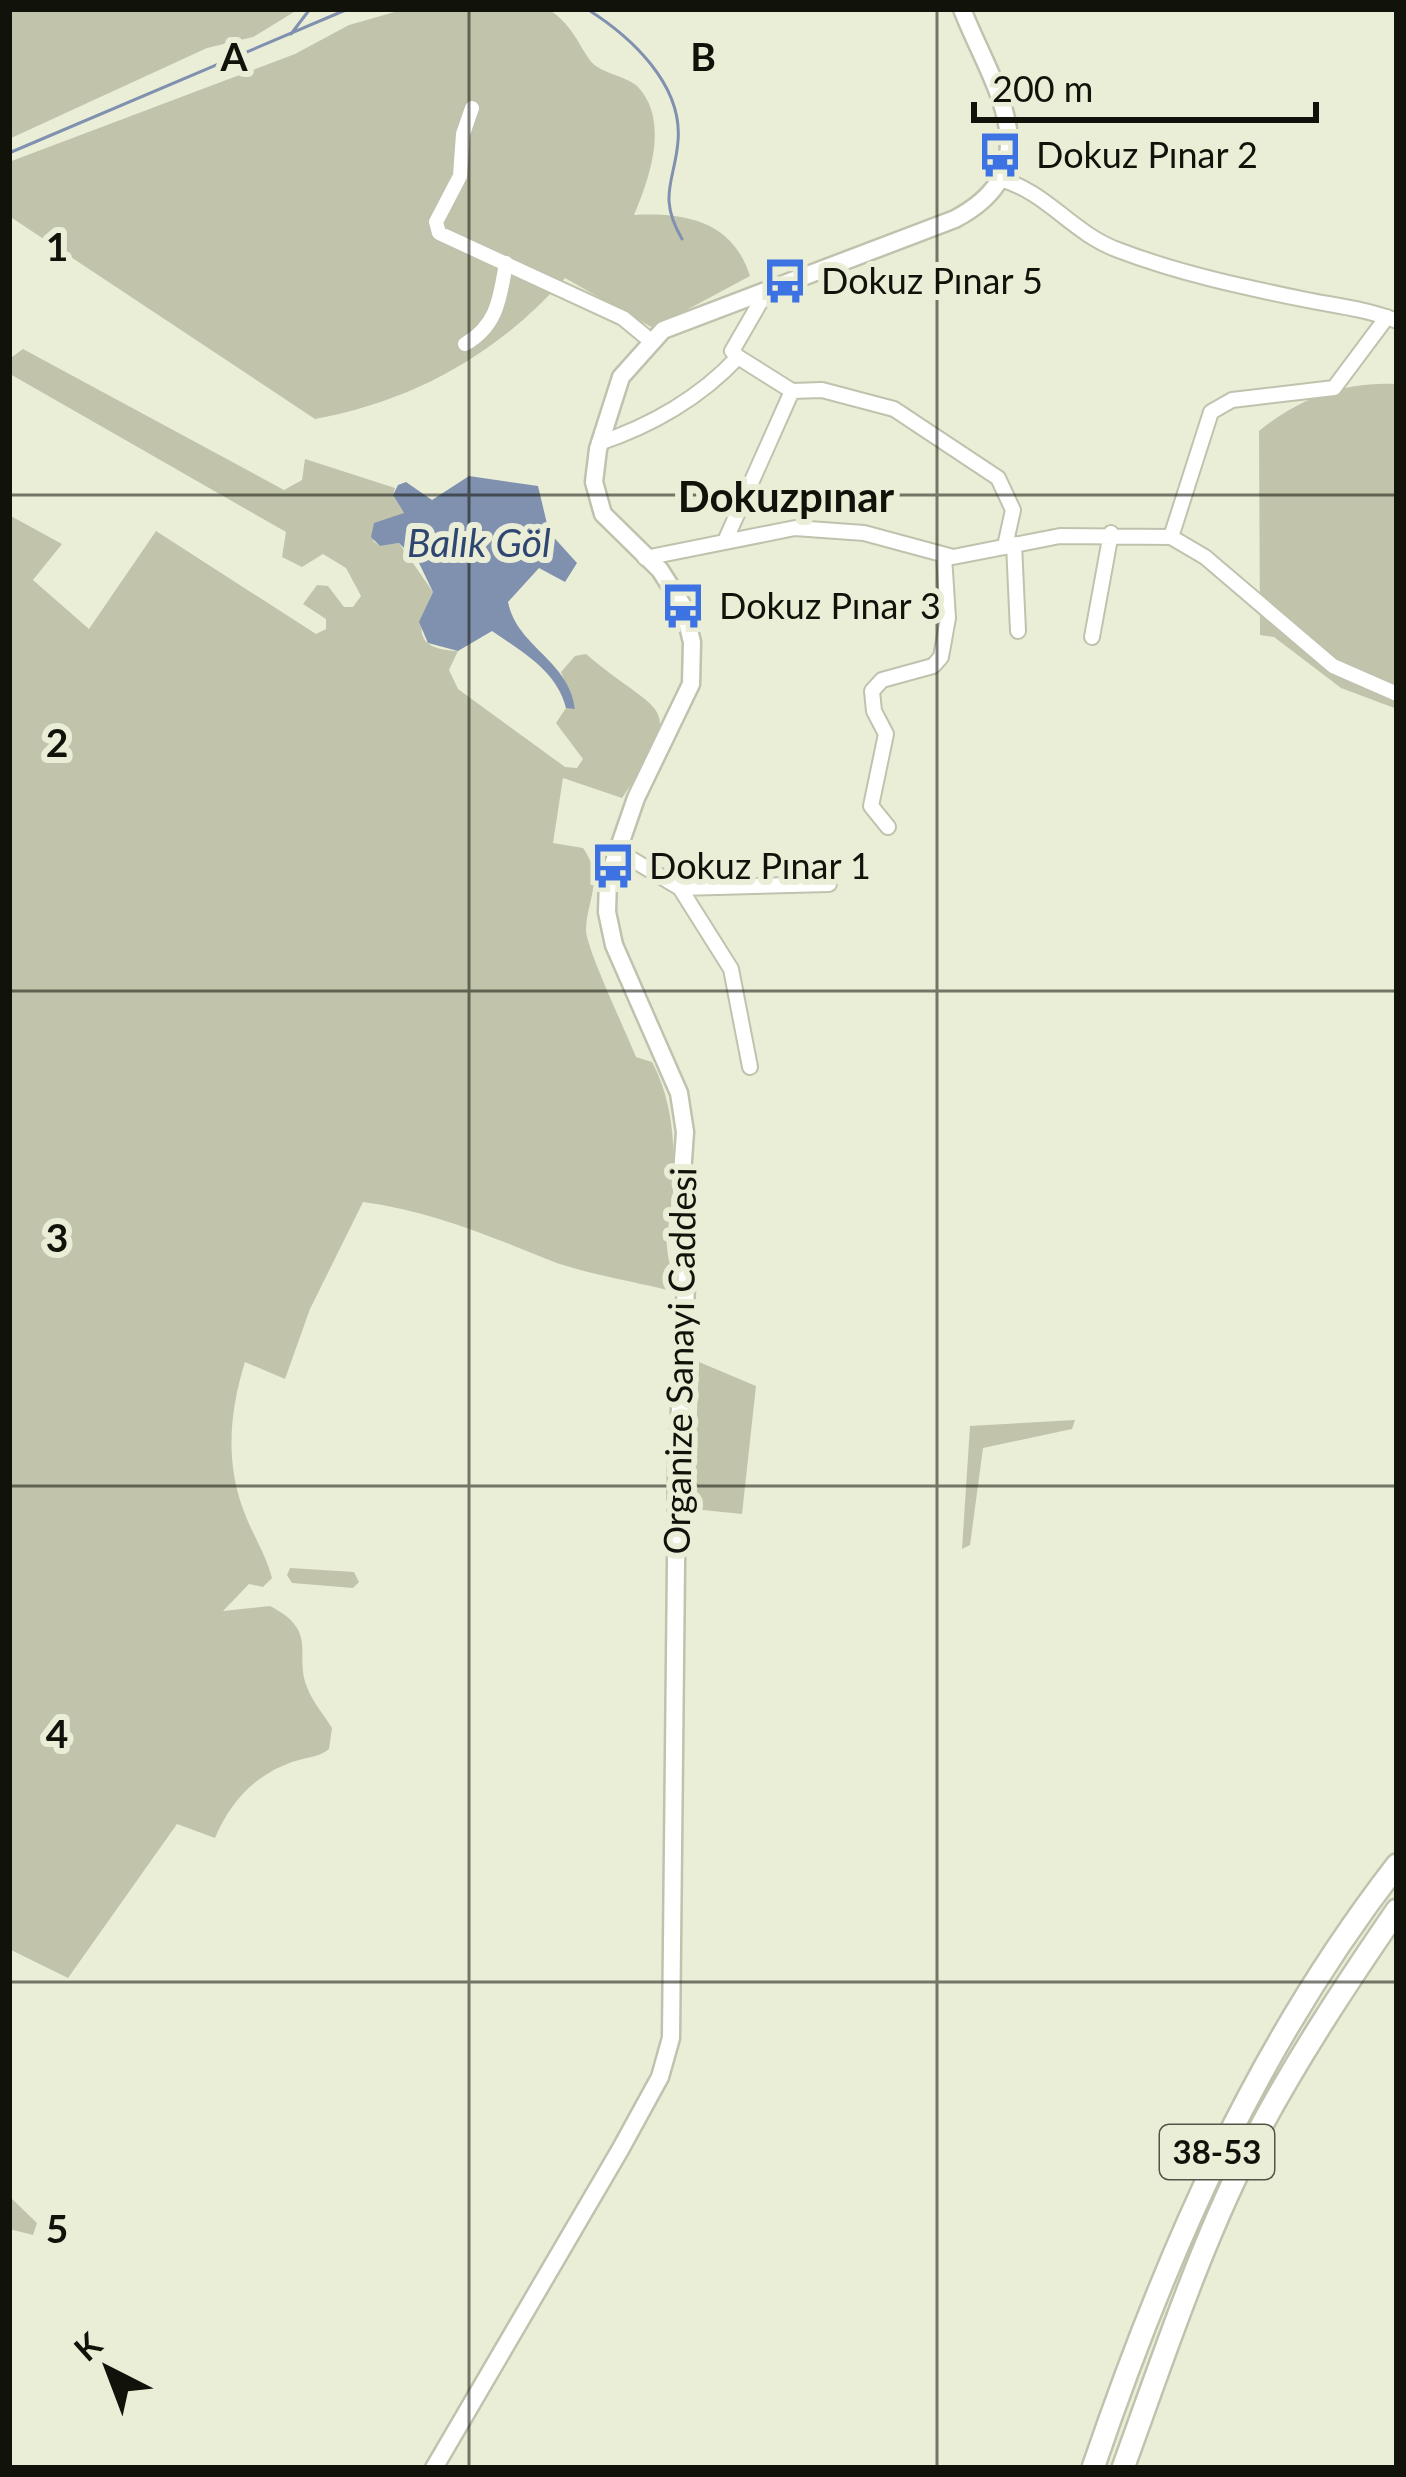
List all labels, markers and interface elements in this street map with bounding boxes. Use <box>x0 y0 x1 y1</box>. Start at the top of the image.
text: A <box>219 33 248 79</box>
text: B <box>690 33 716 79</box>
scale bar <box>974 48 1316 122</box>
text: 200 m <box>992 66 1093 110</box>
bus stop icon: Dokuz Pınar 2 <box>975 130 1025 180</box>
place label: Dokuz Pınar 2 <box>1036 132 1258 176</box>
text: 1 <box>46 223 68 269</box>
bus stop icon: Dokuz Pınar 5 <box>760 256 810 306</box>
place label: Dokuz Pınar 5 <box>821 258 1043 302</box>
district label: Dokuzpınar <box>678 471 895 521</box>
water label: Balık Göl <box>407 519 551 565</box>
bus stop icon: Dokuz Pınar 3 <box>658 581 708 631</box>
place label: Dokuz Pınar 3 <box>719 583 941 627</box>
text: 2 <box>46 719 68 765</box>
bus stop icon: Dokuz Pınar 1 <box>588 841 638 891</box>
place label: Dokuz Pınar 1 <box>649 843 871 887</box>
street label: Organize Sanayi Caddesi <box>654 1167 704 1555</box>
text: 3 <box>46 1214 68 1260</box>
text: 4 <box>46 1710 68 1756</box>
road number: 38-53 <box>1160 2125 1274 2179</box>
text: 5 <box>46 2205 68 2251</box>
north arrow <box>48 2309 168 2429</box>
text: K <box>65 2323 109 2368</box>

